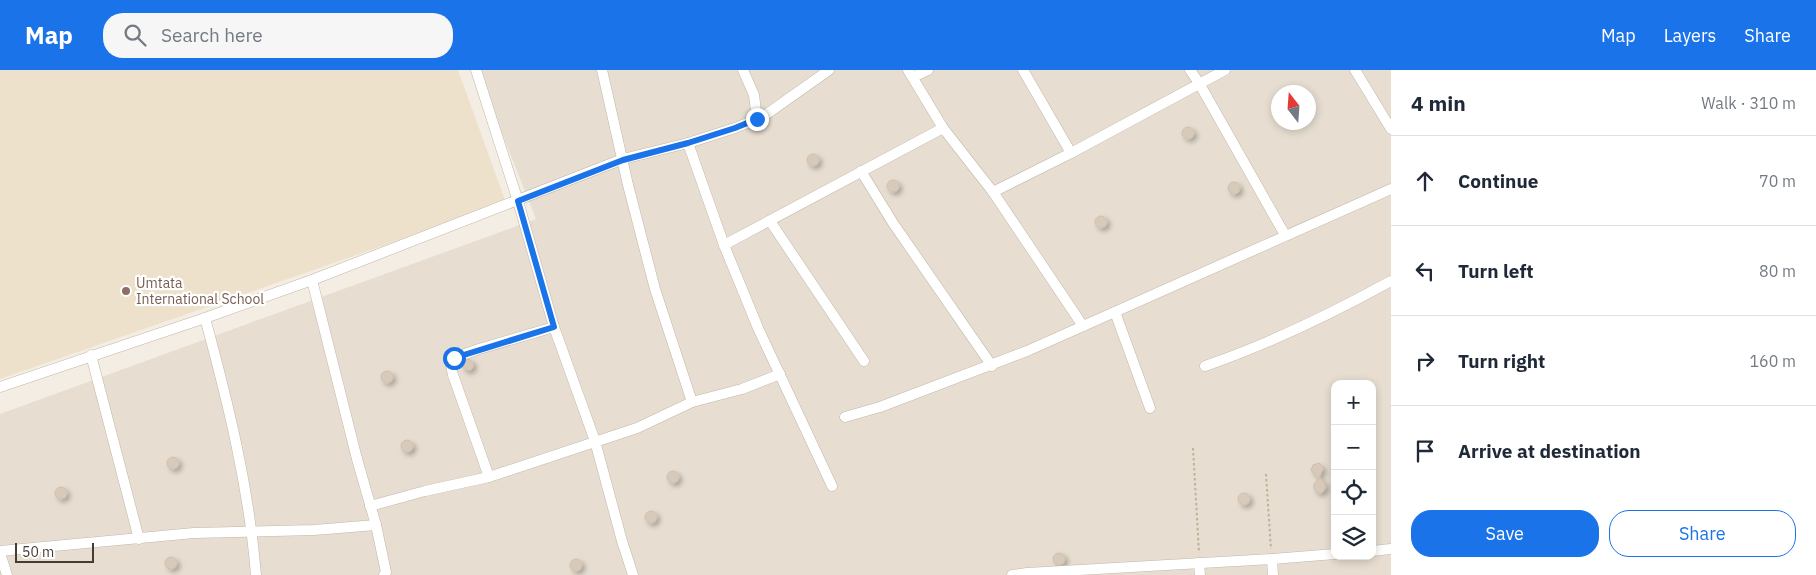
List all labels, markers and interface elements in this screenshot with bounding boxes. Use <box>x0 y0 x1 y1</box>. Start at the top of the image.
search box <box>103 13 453 58</box>
text: Map <box>25 19 73 51</box>
icon: search <box>121 21 149 49</box>
text: Search here <box>161 23 263 47</box>
text: Map <box>1601 24 1636 47</box>
text: Layers <box>1664 24 1716 47</box>
text: Share <box>1744 24 1791 47</box>
north arrow <box>1271 85 1316 130</box>
text: 4 min <box>1411 89 1466 117</box>
text: Walk · 310 m <box>1701 93 1796 113</box>
route end <box>746 108 769 131</box>
icon: ahead <box>1411 167 1439 195</box>
text: Continue <box>1458 169 1538 193</box>
text: 70 m <box>1759 171 1796 191</box>
icon: left <box>1411 257 1439 285</box>
text: Turn left <box>1458 259 1534 283</box>
text: 80 m <box>1759 261 1796 281</box>
place label: Umtata International School <box>136 274 264 308</box>
marker: Umtata International School <box>120 285 132 297</box>
route start <box>443 347 466 370</box>
icon: right <box>1411 347 1439 375</box>
text: Turn right <box>1458 349 1545 373</box>
text: 160 m <box>1749 351 1796 371</box>
map controls <box>1331 380 1376 560</box>
button: + <box>1331 380 1376 425</box>
button: − <box>1331 425 1376 470</box>
icon: arrive <box>1411 437 1439 465</box>
text: Arrive at destination <box>1458 439 1641 463</box>
button: locate <box>1331 470 1376 515</box>
button: Save <box>1411 510 1599 557</box>
button: Share <box>1609 510 1796 557</box>
button: layers <box>1331 515 1376 560</box>
scale bar <box>15 540 94 563</box>
text: 50 m <box>22 543 54 561</box>

